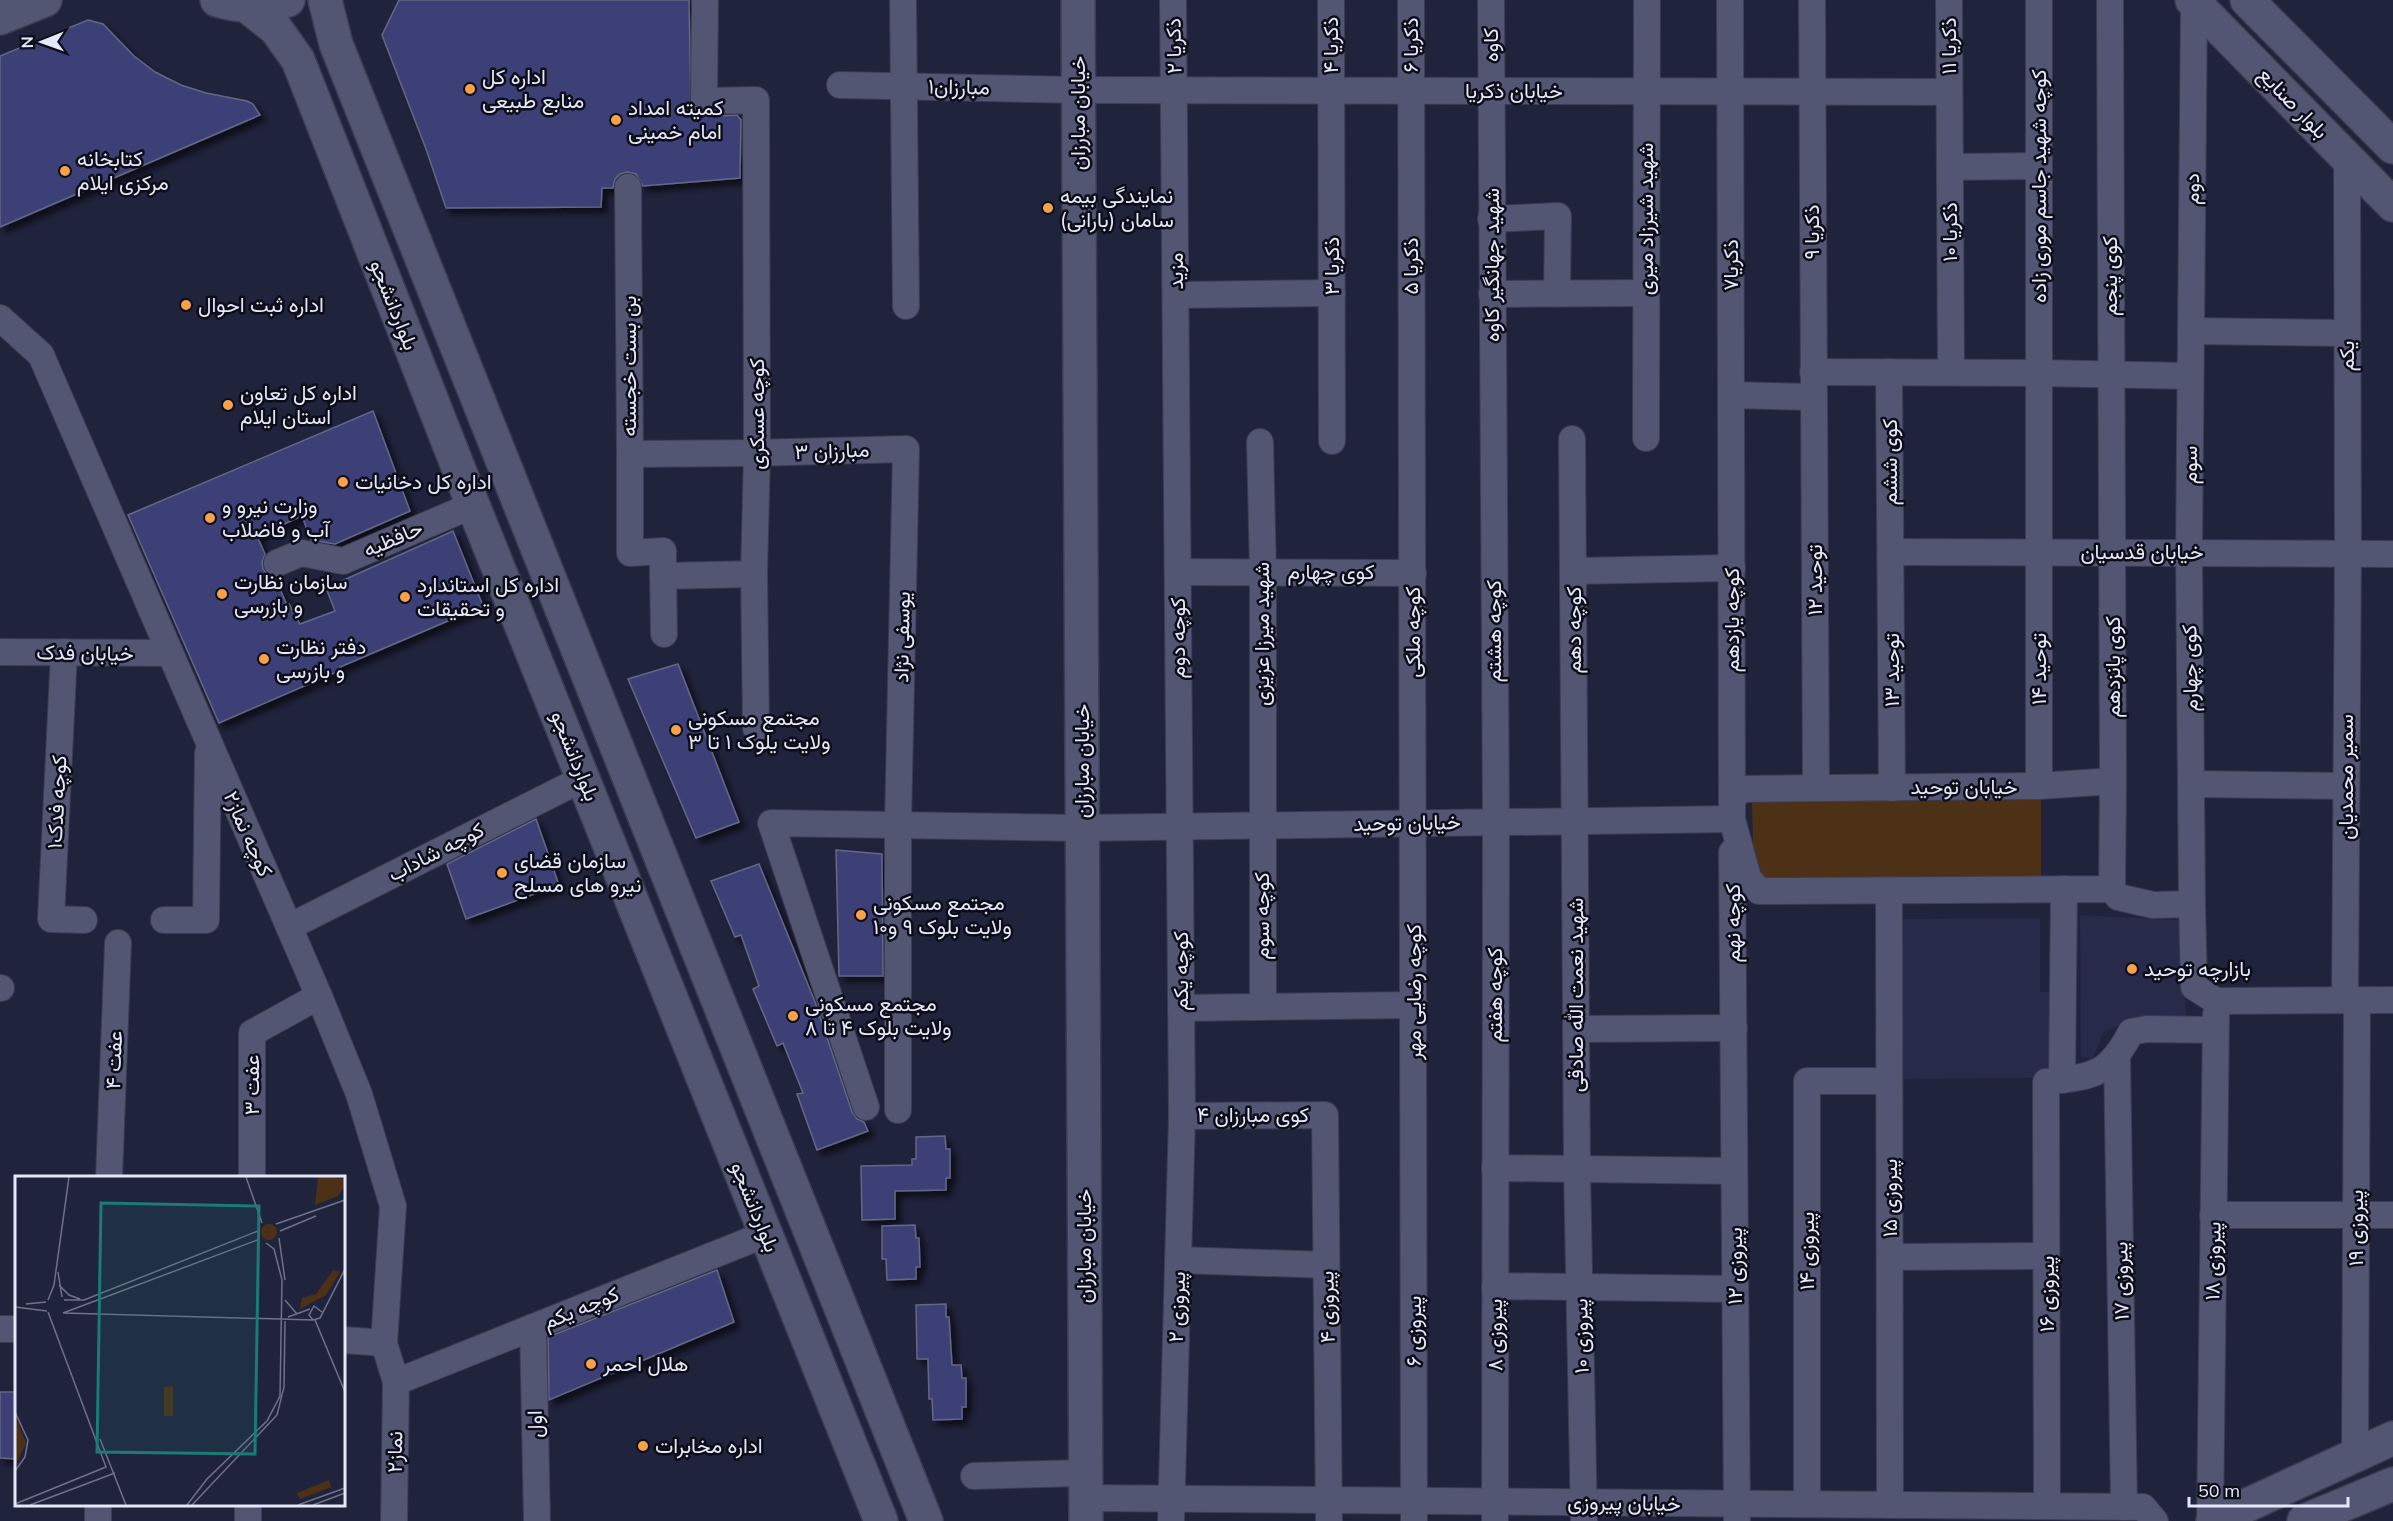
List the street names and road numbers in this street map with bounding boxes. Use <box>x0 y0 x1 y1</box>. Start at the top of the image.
street label: ذکریا ۴ <box>1317 17 1344 73</box>
street label: ذکریا ۲ <box>1160 18 1187 74</box>
street label: ذکریا ۶ <box>1397 18 1424 73</box>
street label: ذکریا ۱۱ <box>1935 18 1962 74</box>
street label: کاوه <box>1477 28 1504 62</box>
street label: خیابان مبارزان <box>1064 56 1091 170</box>
street label: بلوار صنایع <box>2252 61 2334 145</box>
street label: کوچه شهید جاسم موری زاده <box>2025 69 2053 303</box>
street label: مبارزان۱ <box>928 72 990 101</box>
street label: خیابان ذکریا <box>1465 77 1563 104</box>
street label: شهید شیرزاد میری <box>1632 143 1659 295</box>
street label: دوم <box>2178 173 2206 205</box>
street label: شهید جهانگیر کاوه <box>1478 188 1505 342</box>
street label: ذکریا ۱۰ <box>1936 202 1963 262</box>
street label: ذکریا ۹ <box>1798 205 1825 259</box>
street label: کوی پنجم <box>2096 236 2124 316</box>
street label: ذکریا ۳ <box>1318 237 1345 295</box>
street label: ذکریا ۵ <box>1397 237 1424 295</box>
street label: ذکریا۷ <box>1717 239 1744 291</box>
street label: مزید <box>1162 252 1189 290</box>
street label: بلواردانشجو <box>364 256 425 354</box>
street label: بن بست خجسته <box>615 296 641 436</box>
street label: یکم <box>2333 341 2361 371</box>
street label: کوچه عسکری <box>743 358 771 470</box>
street label: کوی ششم <box>1876 419 1904 505</box>
street label: مبارزان ۳ <box>794 436 870 465</box>
street label: سوم <box>2176 446 2204 484</box>
street label: حافظیه <box>359 514 426 562</box>
street label: خیابان قدسیان <box>2080 538 2204 564</box>
street label: توحید ۱۲ <box>1801 544 1828 616</box>
street label: کوی چهارم <box>1287 558 1375 586</box>
street label: شهید میرزا عزیزی <box>1248 562 1275 706</box>
street label: کوچه یازدهم <box>1718 568 1746 672</box>
street label: کوچه هشتم <box>1480 580 1508 682</box>
street label: کوچه ملکی <box>1399 586 1427 678</box>
street label: کوچه دهم <box>1560 586 1588 674</box>
street label: یوسفی نژاد <box>887 591 916 683</box>
street label: کوچه دوم <box>1164 598 1192 678</box>
street label: کوی پانزدهم <box>2099 616 2127 718</box>
street label: کوی چهارم <box>2175 624 2205 712</box>
street label: توحید ۱۳ <box>1878 633 1905 707</box>
street label: توحید ۱۴ <box>2025 633 2052 705</box>
street label: خیابان فدک <box>36 638 134 666</box>
street label: خیابان مبارزان <box>1068 704 1095 818</box>
street label: بلواردانشجو <box>545 707 606 805</box>
street label: سمیر محمدیان <box>2332 714 2359 840</box>
street label: کوچه فدک۱ <box>41 754 73 850</box>
street label: خیابان توحید <box>1910 773 2018 800</box>
street label: کوچه نماز۲ <box>217 787 279 881</box>
street label: خیابان توحید <box>1353 808 1461 837</box>
street label: کوچه شاداب <box>383 816 489 888</box>
street label: کوچه سوم <box>1248 872 1276 960</box>
street label: کوچه نهم <box>1719 884 1747 962</box>
street label: شهید نعمت الله صادقی <box>1562 898 1589 1092</box>
street label: کوچه رضایی مهر <box>1400 924 1428 1061</box>
street label: کوچه یکم <box>1167 931 1195 1011</box>
street label: کوچه هفتم <box>1481 948 1509 1042</box>
street label: عفت ۴ <box>99 1030 127 1090</box>
street label: عفت ۳ <box>238 1055 264 1115</box>
street label: کوی مبارزان ۴ <box>1197 1101 1309 1128</box>
street label: بلواردانشجو <box>725 1158 786 1256</box>
street label: پیروزی ۱۵ <box>1876 1159 1904 1237</box>
street label: خیابان مبارزان <box>1070 1189 1097 1303</box>
street label: پیروزی ۱۹ <box>2342 1190 2370 1266</box>
street label: پیروزی ۱۴ <box>1793 1212 1821 1290</box>
street label: پیروزی ۱۸ <box>2198 1221 2228 1301</box>
street label: پیروزی ۱۲ <box>1721 1227 1749 1305</box>
street label: پیروزی ۱۷ <box>2106 1241 2136 1321</box>
street label: پیروزی ۱۶ <box>2033 1256 2061 1332</box>
street label: پیروزی ۲ <box>1162 1271 1192 1343</box>
street label: پیروزی ۴ <box>1312 1271 1342 1343</box>
street label: کوچه یکم <box>539 1280 623 1336</box>
street label: پیروزی ۶ <box>1400 1296 1428 1366</box>
street label: پیروزی ۱۰ <box>1566 1298 1596 1374</box>
street label: پیروزی ۸ <box>1481 1299 1509 1371</box>
street label: اول <box>521 1410 548 1438</box>
street label: نماز۲ <box>381 1431 408 1473</box>
street label: خیابان پیروزی <box>1567 1488 1681 1518</box>

